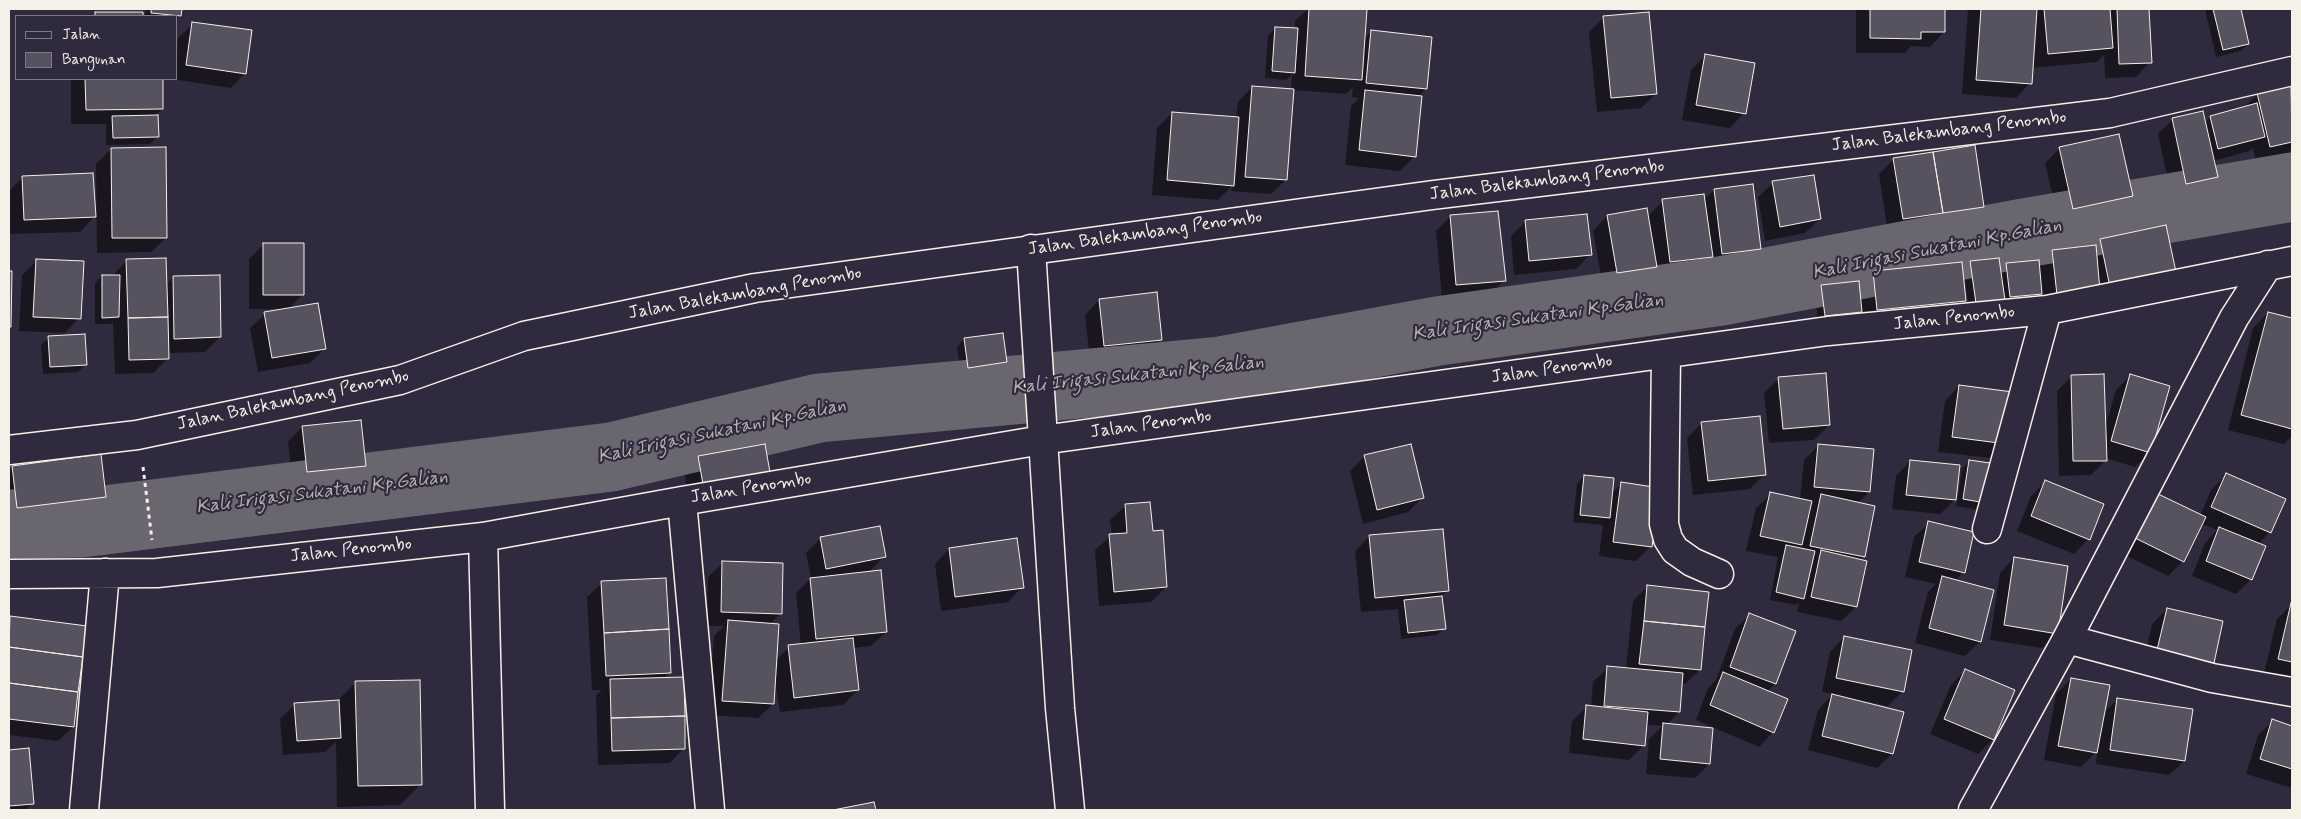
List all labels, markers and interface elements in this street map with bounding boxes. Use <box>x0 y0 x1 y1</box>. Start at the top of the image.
legend <box>15 15 178 80</box>
text: Jalan <box>62 25 101 45</box>
text: Bangunan <box>62 50 125 70</box>
street label: Jalan Balekambang Penombo <box>1830 107 2068 157</box>
street label: Jalan Balekambang Penombo <box>1428 156 1666 206</box>
street label: Jalan Balekambang Penombo <box>1026 207 1264 261</box>
water label: Kali Irigasi Sukatani Kp.Galian <box>1810 215 2064 285</box>
street label: Jalan Balekambang Penombo <box>627 263 863 325</box>
water label: Kali Irigasi Sukatani Kp.Galian <box>1411 289 1665 347</box>
street label: Jalan Penombo <box>1892 302 2016 336</box>
water label: Kali Irigasi Sukatani Kp.Galian <box>1011 351 1265 401</box>
street label: Jalan Penombo <box>1490 351 1614 389</box>
street label: Jalan Balekambang Penombo <box>175 366 411 436</box>
water label: Kali Irigasi Sukatani Kp.Galian <box>596 395 848 469</box>
street label: Jalan Penombo <box>1089 406 1213 444</box>
water label: Kali Irigasi Sukatani Kp.Galian <box>195 466 449 520</box>
street label: Jalan Penombo <box>689 469 813 509</box>
street label: Jalan Penombo <box>289 534 413 568</box>

